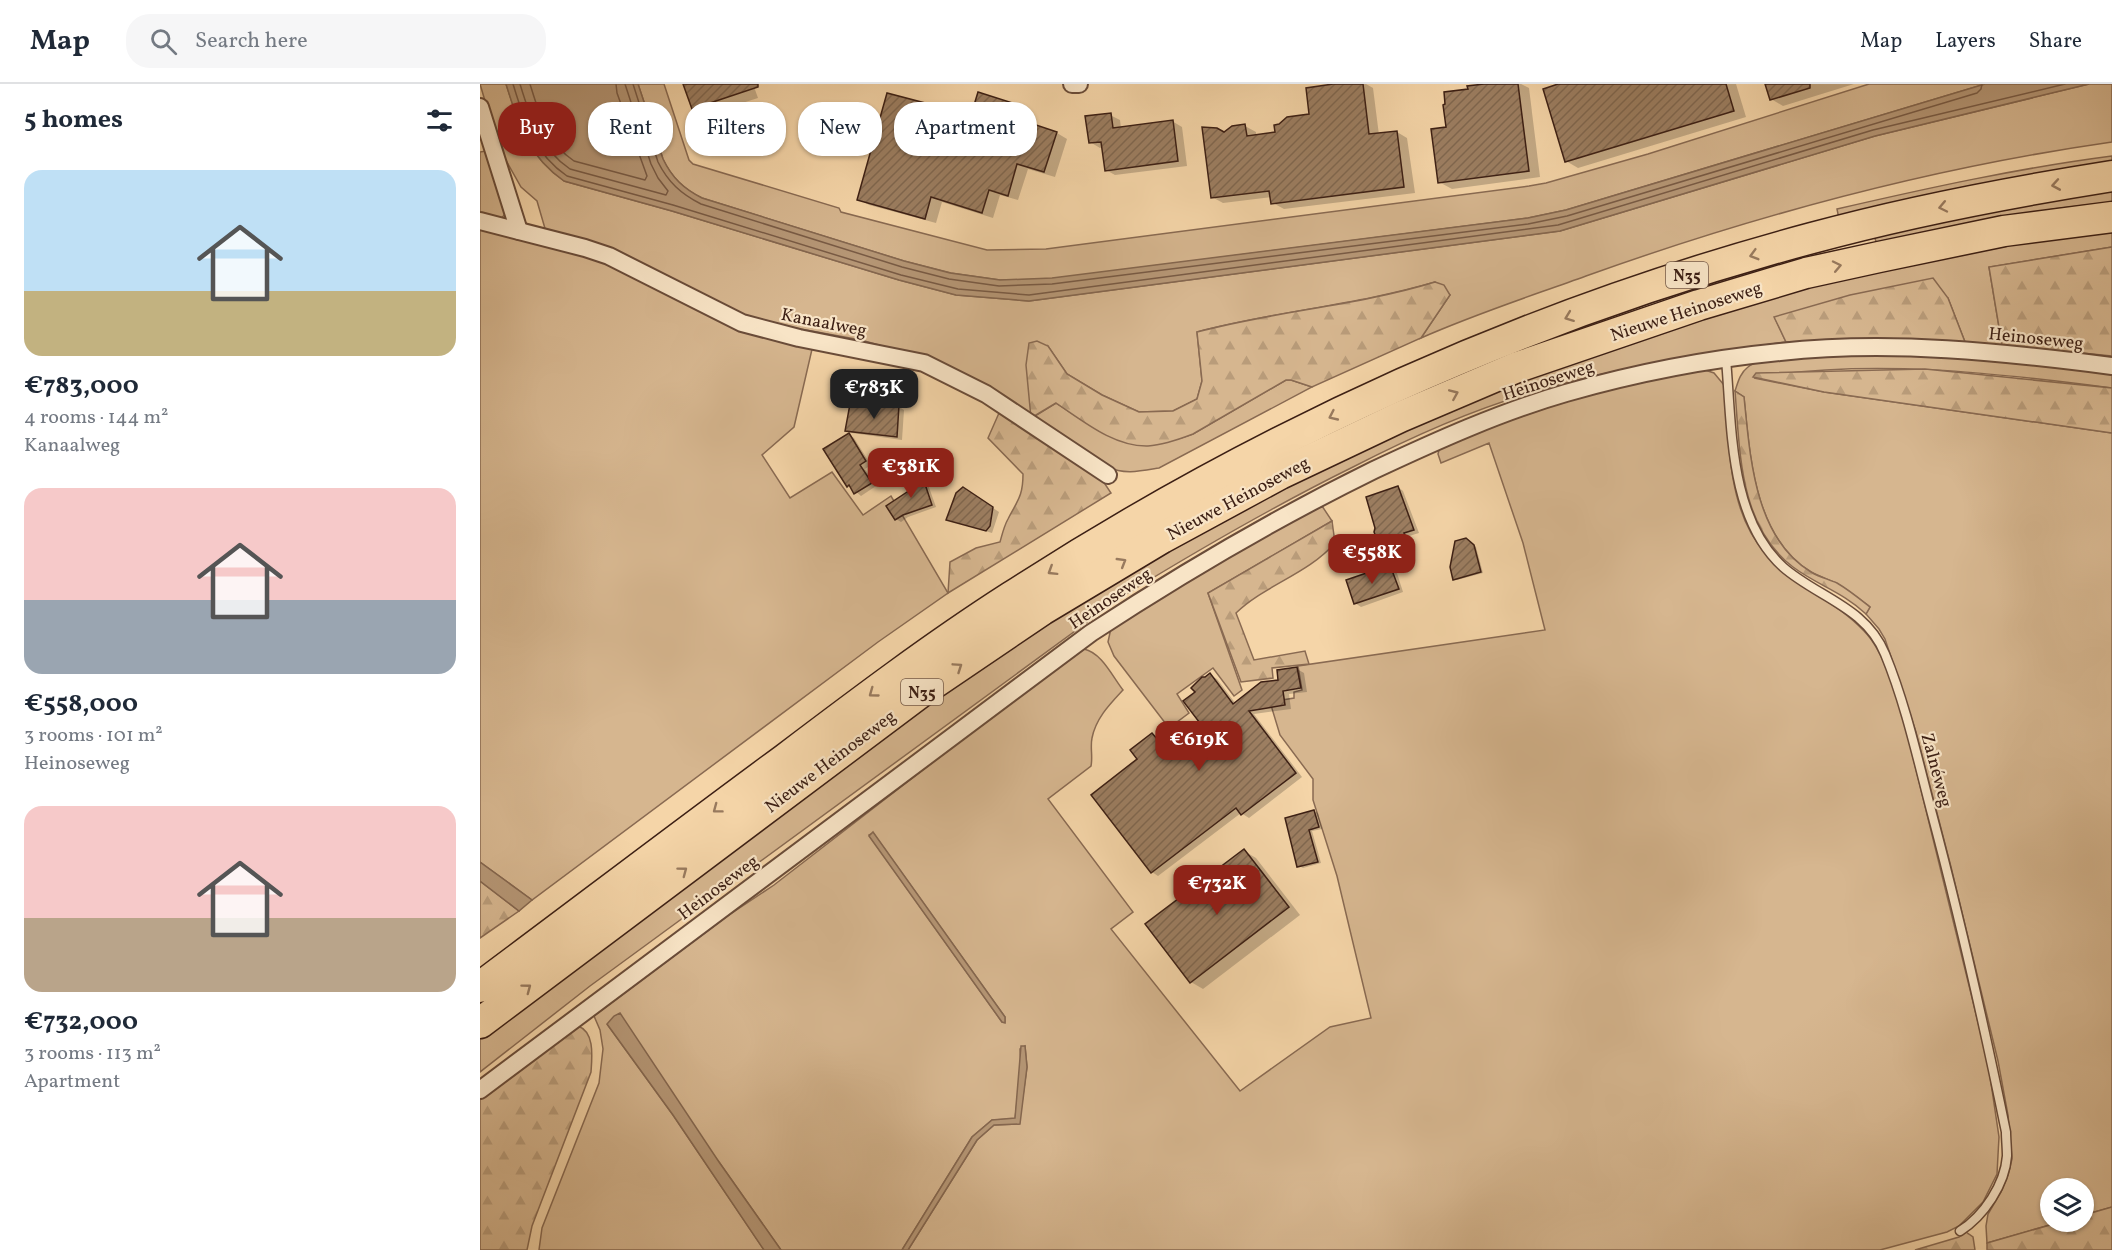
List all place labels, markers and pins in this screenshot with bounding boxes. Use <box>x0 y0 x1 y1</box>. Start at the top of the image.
pin: €783K <box>832 369 916 420</box>
pin: €381K <box>869 448 953 499</box>
pin: €558K <box>1330 534 1414 585</box>
pin: €619K <box>1157 721 1241 772</box>
pin: €732K <box>1175 865 1259 916</box>

